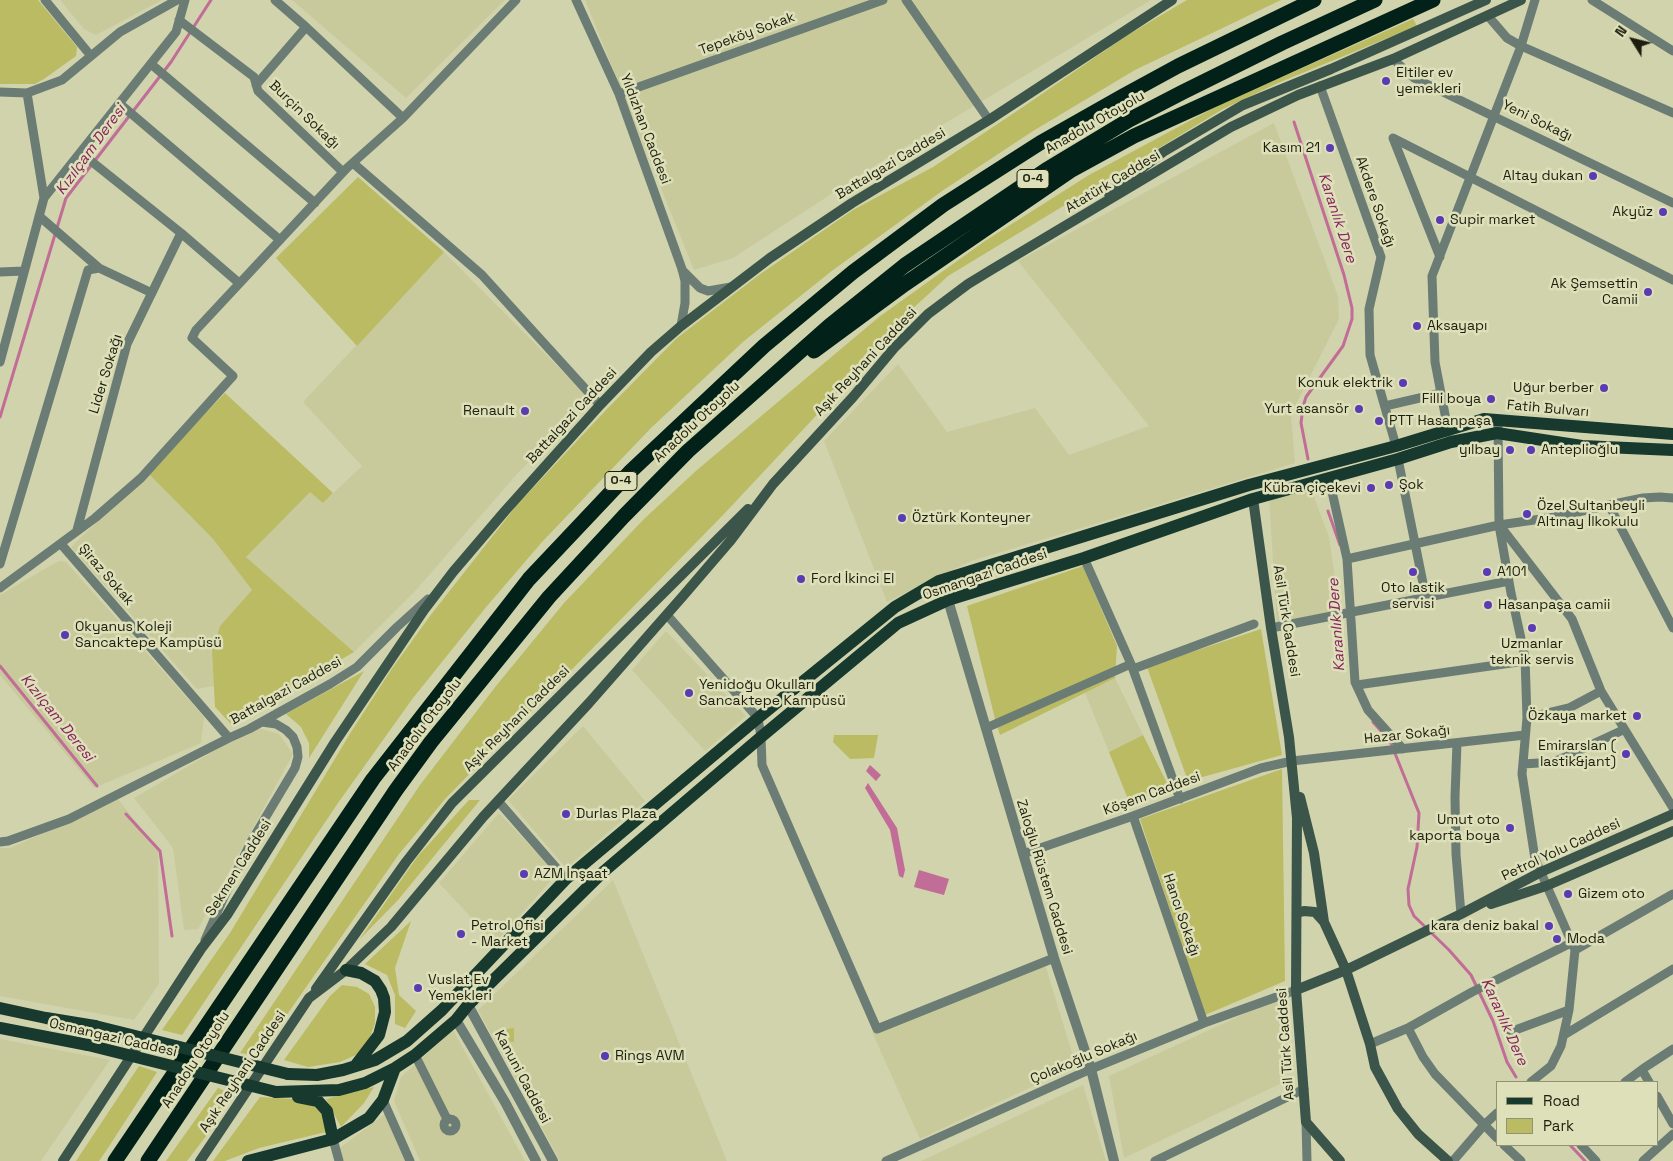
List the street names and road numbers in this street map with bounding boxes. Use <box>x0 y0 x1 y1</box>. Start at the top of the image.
street label: Tepeköy Sokak <box>697 9 797 59</box>
street label: Yıldızhan Caddesi <box>616 71 674 187</box>
street label: Burçin Sokağı <box>265 77 343 153</box>
street label: Anadolu Otoyolu <box>1042 88 1148 158</box>
street label: Yeni Sokağı <box>1499 97 1575 145</box>
street label: Battalgazi Caddesi <box>833 125 949 203</box>
street label: Atatürk Caddesi <box>1062 147 1164 217</box>
street label: Akdere Sokağı <box>1352 154 1398 250</box>
road number: O-4 <box>1017 170 1049 188</box>
street label: Aşık Reyhani Caddesi <box>811 304 921 420</box>
street label: Lider Sokağı <box>86 332 126 416</box>
street label: Battalgazi Caddesi <box>523 365 621 467</box>
street label: Anadolu Otoyolu <box>650 378 744 466</box>
street label: Fatih Bulvarı <box>1506 397 1590 421</box>
road number: O-4 <box>605 472 637 491</box>
street label: Şiraz Sokak <box>75 541 137 609</box>
street label: Osmangazi Caddesi <box>920 546 1050 604</box>
street label: Asil Türk Caddesi <box>1269 564 1303 678</box>
street label: Battalgazi Caddesi <box>227 653 345 729</box>
street label: Aşık Reyhani Caddesi <box>461 663 573 775</box>
street label: Anadolu Otoyolu <box>385 675 465 775</box>
street label: Hazar Sokağı <box>1363 722 1451 748</box>
street label: Köşem Caddesi <box>1101 769 1203 819</box>
street label: Zaloğlu Rüstem Caddesi <box>1012 797 1076 957</box>
street label: Petrol Yolu Caddesi <box>1499 815 1623 885</box>
street label: Sekmen Caddesi <box>202 817 276 919</box>
street label: Hancı Sokağı <box>1159 872 1203 958</box>
street label: Asil Türk Caddesi <box>1274 987 1298 1101</box>
street label: Anadolu Otoyolu <box>158 1008 234 1112</box>
street label: Aşık Reyhani Caddesi <box>196 1008 290 1136</box>
street label: Osmangazi Caddesi <box>47 1015 179 1061</box>
street label: Kanuni Caddesi <box>490 1027 554 1127</box>
street label: Çolakoğlu Sokağı <box>1028 1028 1140 1088</box>

